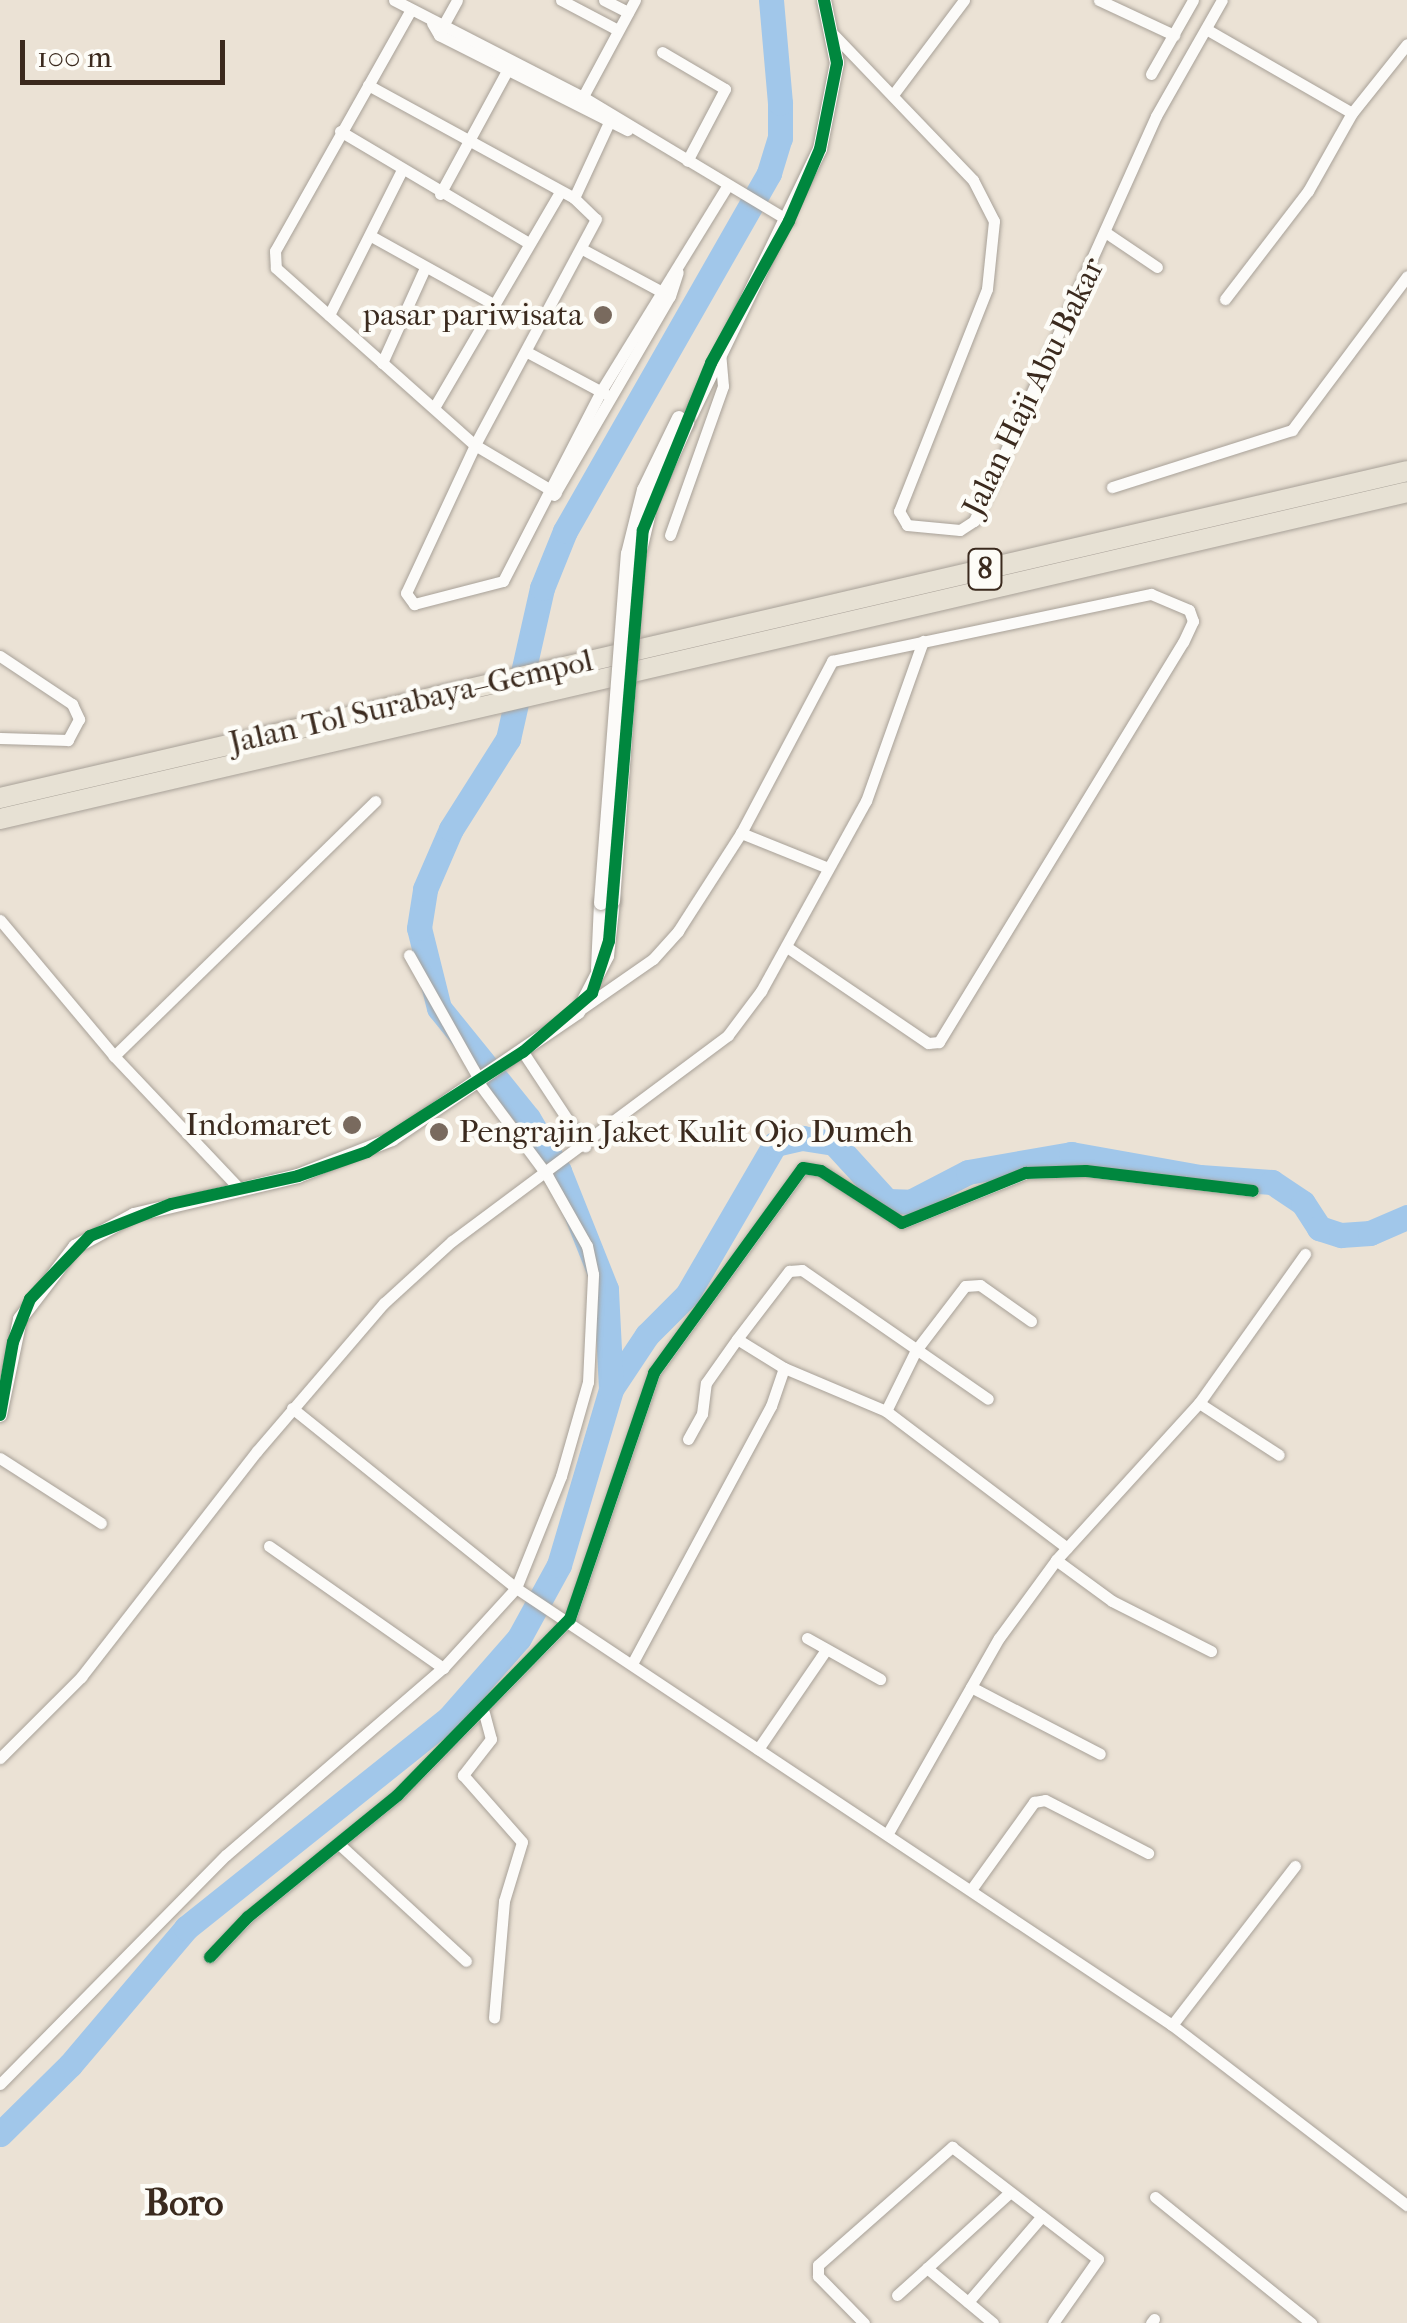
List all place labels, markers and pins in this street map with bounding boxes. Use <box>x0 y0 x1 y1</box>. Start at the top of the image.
place label: pasar pariwisata <box>363 296 583 334</box>
marker: pasar pariwisata <box>592 304 614 326</box>
place label: Indomaret <box>186 1106 332 1144</box>
place label: Pengrajin Jaket Kulit Ojo Dumeh <box>459 1113 913 1151</box>
marker: Indomaret <box>341 1114 363 1136</box>
marker: Pengrajin Jaket Kulit Ojo Dumeh <box>428 1121 450 1143</box>

